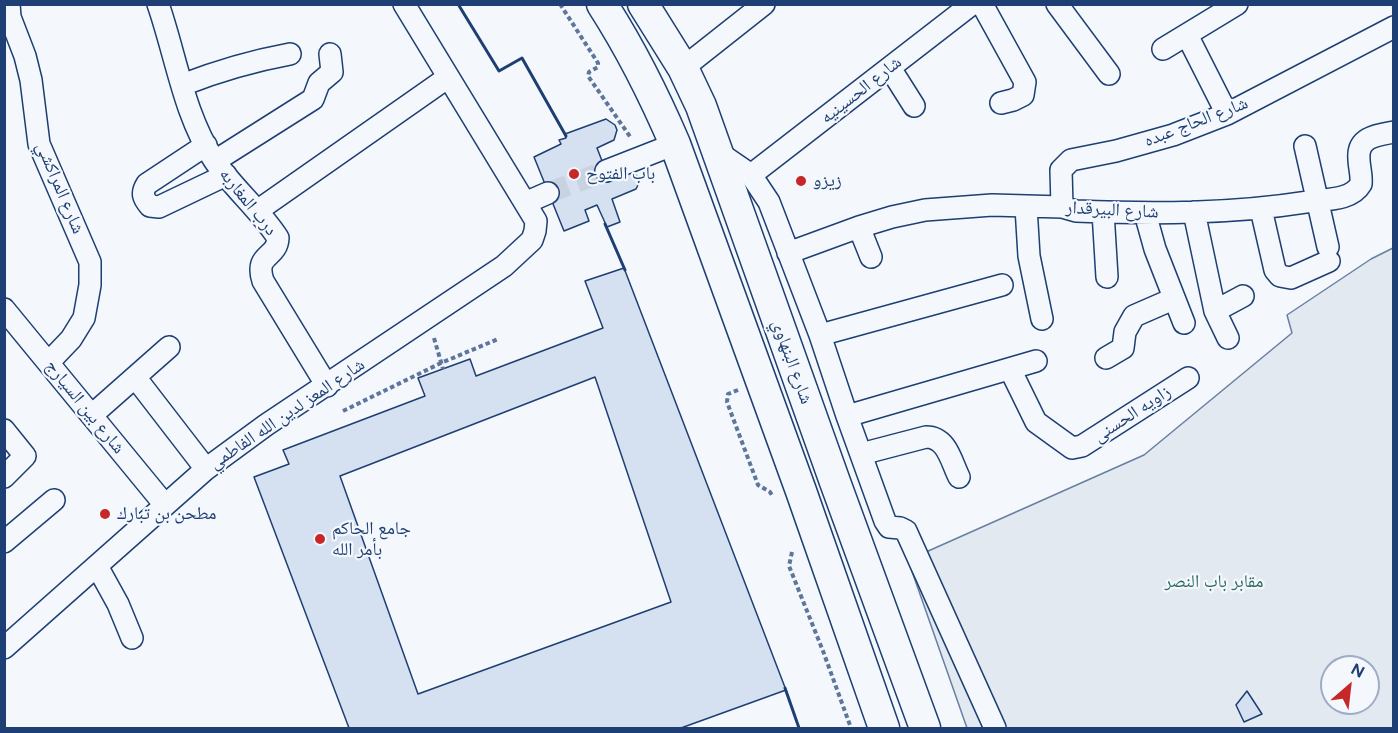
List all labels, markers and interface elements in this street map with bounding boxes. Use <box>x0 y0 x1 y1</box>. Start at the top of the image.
street label: شارع الحسينيه <box>816 52 906 128</box>
street label: شارع الحاج عبده <box>1141 92 1251 152</box>
street label: شارع المراكشي <box>31 139 89 237</box>
place label: باب الفتوح <box>586 163 655 185</box>
street label: درب المغاربه <box>214 164 282 240</box>
marker: باب الفتوح <box>567 167 581 181</box>
place label: زيزو <box>813 170 842 192</box>
marker: زيزو <box>794 174 808 188</box>
street label: شارع البيرقدار <box>1065 197 1159 223</box>
street label: شارع البنهاوي <box>767 317 817 407</box>
street label: شارع المعز لدين الله الفاطمي <box>205 354 369 474</box>
street label: شارع بين السيارج <box>41 356 129 458</box>
street label: زاويه الحسنى <box>1089 381 1175 447</box>
place label: مطحن بن تبارك <box>117 503 216 525</box>
marker: مطحن بن تبارك <box>98 507 112 521</box>
place label: جامع الحاكم بأمر الله <box>332 518 411 560</box>
marker: جامع الحاكم بأمر الله <box>313 532 327 546</box>
park label: مقابر باب النصر <box>1165 571 1263 593</box>
north arrow <box>1320 655 1380 715</box>
text: N <box>1348 659 1368 682</box>

